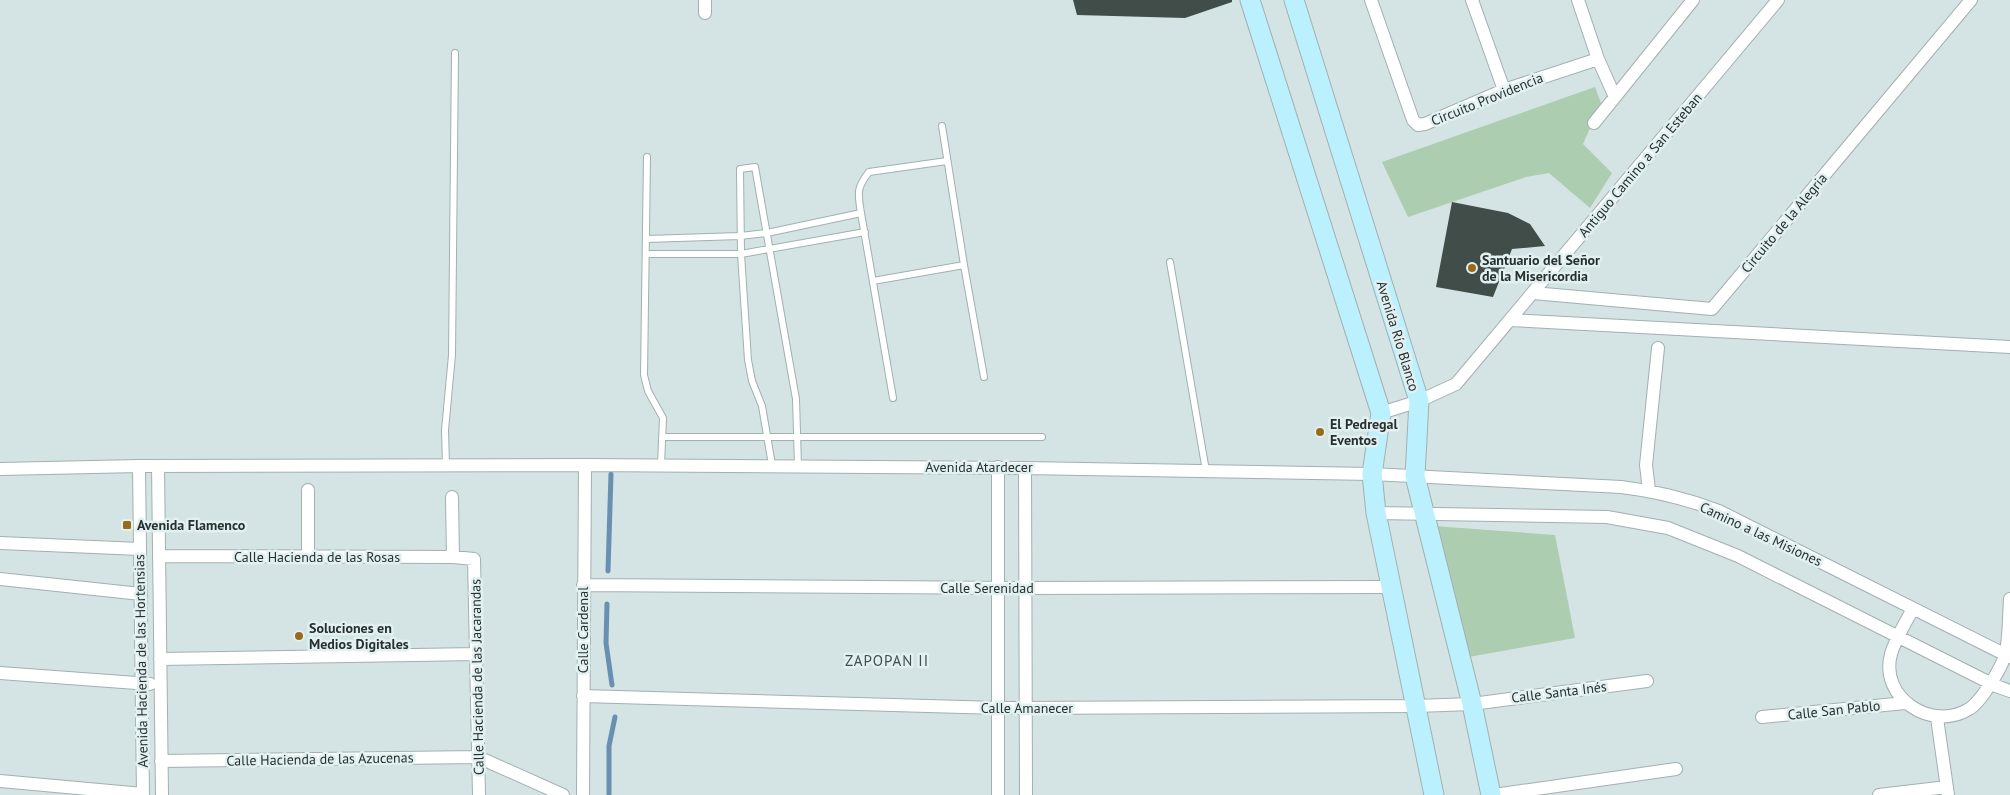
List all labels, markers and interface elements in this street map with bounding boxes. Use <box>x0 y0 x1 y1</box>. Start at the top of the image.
street label: Circuito Providencia <box>1428 68 1546 130</box>
street label: Antiguo Camino a San Esteban <box>1574 89 1706 241</box>
street label: Circuito de la Alegria <box>1737 169 1831 277</box>
place label: Santuario del Señor de la Misericordia <box>1482 251 1600 285</box>
marker: Santuario del Señor de la Misericordia <box>1466 262 1478 274</box>
street label: Avenida Río Blanco <box>1373 279 1423 393</box>
place label: El Pedregal Eventos <box>1330 415 1399 449</box>
marker: El Pedregal Eventos <box>1314 426 1326 438</box>
street label: Avenida Atardecer <box>925 458 1033 476</box>
street label: Camino a las Misiones <box>1697 498 1825 570</box>
place label: Avenida Flamenco <box>137 516 246 534</box>
marker: Avenida Flamenco <box>121 519 133 531</box>
street label: Calle Hacienda de las Rosas <box>234 548 400 566</box>
street label: Avenida Hacienda de las Hortensias <box>130 554 152 768</box>
street label: Calle Hacienda de las Jacarandas <box>466 579 488 775</box>
street label: Calle Serenidad <box>940 579 1034 597</box>
street label: Calle Cardenal <box>574 587 592 673</box>
place label: Soluciones en Medios Digitales <box>309 619 409 653</box>
marker: Soluciones en Medios Digitales <box>293 630 305 642</box>
district label: ZAPOPAN II <box>845 651 929 670</box>
street label: Calle Santa Inés <box>1510 677 1608 707</box>
street label: Calle San Pablo <box>1787 696 1881 724</box>
street label: Calle Amanecer <box>981 699 1073 717</box>
street label: Calle Hacienda de las Azucenas <box>226 748 414 770</box>

